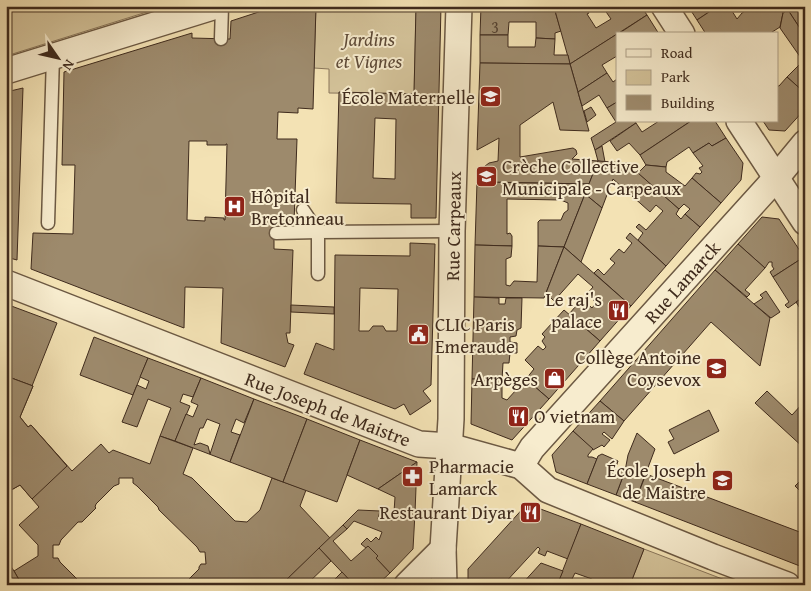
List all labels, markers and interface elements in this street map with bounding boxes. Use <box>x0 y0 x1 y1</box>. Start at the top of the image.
house number: 3 <box>491 15 499 39</box>
park label: Jardins et Vignes <box>336 25 402 75</box>
north arrow <box>32 32 82 82</box>
legend <box>616 32 778 122</box>
text: Road <box>661 42 692 63</box>
text: N <box>58 56 80 75</box>
text: Park <box>661 66 690 87</box>
place label: École Maternelle <box>342 83 475 111</box>
school or university icon: École Maternelle <box>479 85 503 109</box>
text: Building <box>661 92 715 113</box>
place label: Crèche Collective Municipale - Carpeaux <box>502 152 682 202</box>
school or university icon: Crèche Collective Municipale - Carpeaux <box>474 165 498 189</box>
street label: Rue Carpeaux <box>438 171 468 281</box>
place label: Hôpital Bretonneau <box>251 182 345 232</box>
hospital icon: Hôpital Bretonneau <box>223 195 247 219</box>
street label: Rue Lamarck <box>637 234 727 329</box>
place label: Le raj's palace <box>545 285 602 335</box>
restaurant icon: Le raj's palace <box>606 298 630 322</box>
place label: CLIC Paris Emeraude <box>435 310 515 360</box>
public building icon: CLIC Paris Emeraude <box>407 323 431 347</box>
place label: Collège Antoine Coysevox <box>575 343 701 393</box>
school or university icon: Collège Antoine Coysevox <box>705 356 729 380</box>
street label: Rue Joseph de Maistre <box>241 364 415 454</box>
place label: Arpèges <box>474 365 538 393</box>
shop icon: Arpèges <box>542 367 566 391</box>
place label: O vietnam <box>534 402 616 430</box>
restaurant icon: O vietnam <box>506 404 530 428</box>
place label: Pharmacie Lamarck <box>429 452 514 502</box>
place label: École Joseph de Maistre <box>607 456 706 506</box>
pharmacy icon: Pharmacie Lamarck <box>401 465 425 489</box>
school or university icon: École Joseph de Maistre <box>710 469 734 493</box>
place label: Restaurant Diyar <box>380 498 514 526</box>
restaurant icon: Restaurant Diyar <box>518 500 542 524</box>

